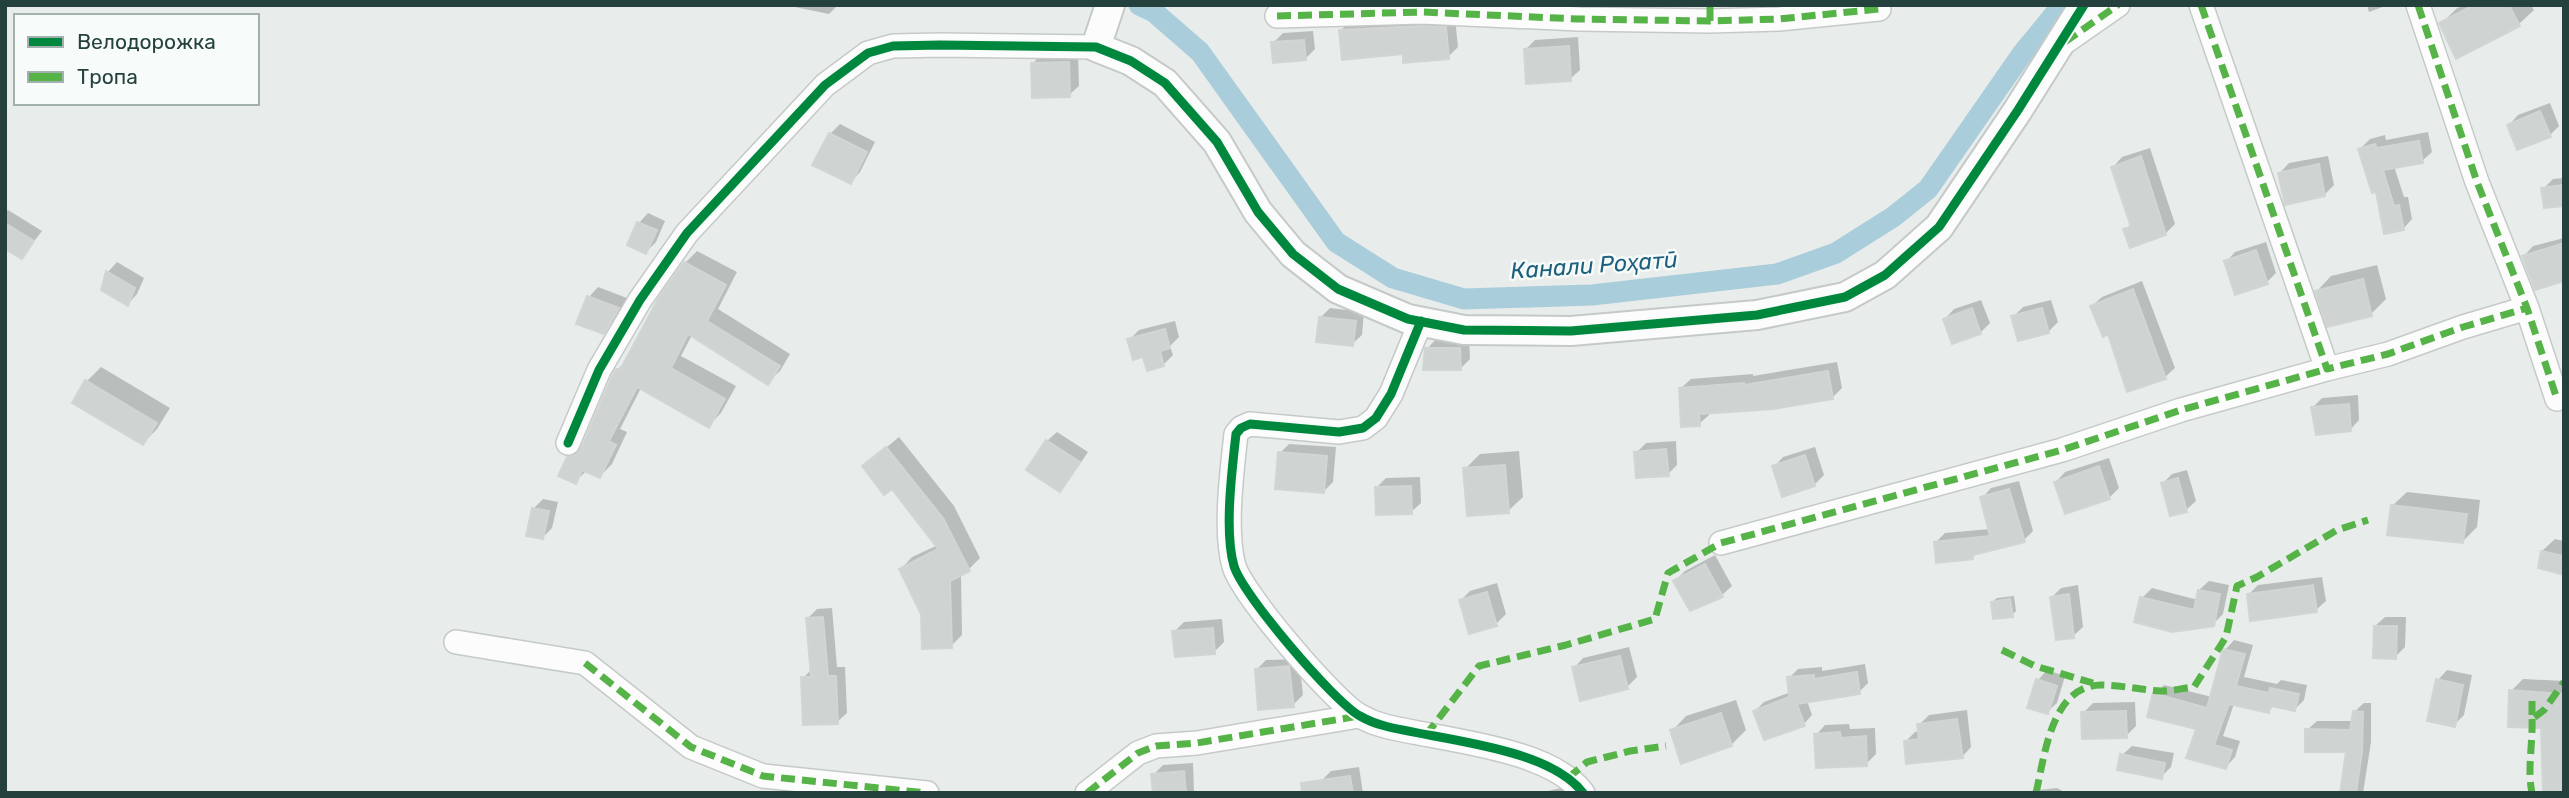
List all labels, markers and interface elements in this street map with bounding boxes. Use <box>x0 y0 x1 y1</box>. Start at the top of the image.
legend <box>14 14 259 105</box>
text: Велодорожка <box>77 29 216 54</box>
text: Тропа <box>77 64 138 89</box>
water label: Канали Роҳатӣ <box>1510 245 1679 285</box>

